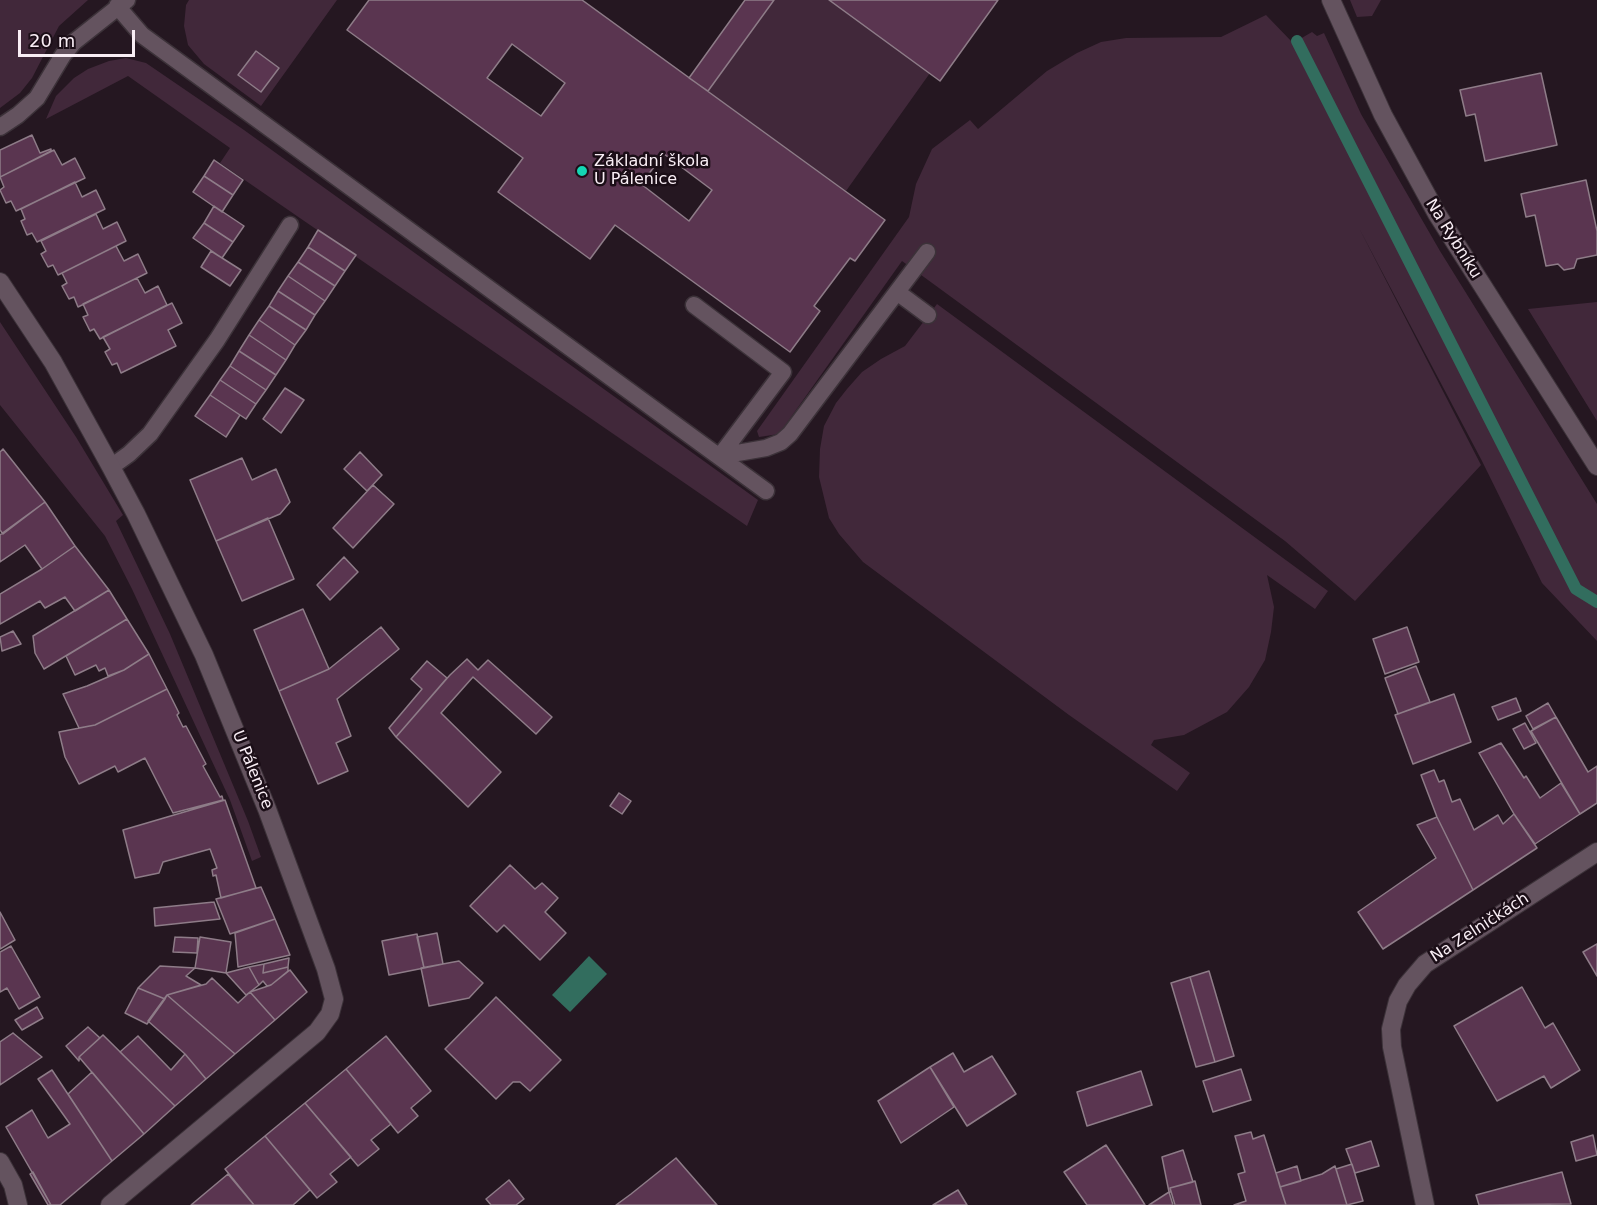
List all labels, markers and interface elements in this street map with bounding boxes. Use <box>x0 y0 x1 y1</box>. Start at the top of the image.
scale bar <box>21 18 138 56</box>
text: 20 m <box>29 30 75 51</box>
place label: Základní škola U Pálenice <box>594 152 709 190</box>
marker: Základní škola U Pálenice <box>575 164 589 178</box>
street label: Na Rybníku <box>1421 196 1485 282</box>
street label: U Pálenice <box>228 728 276 812</box>
street label: Na Zelničkách <box>1427 889 1533 967</box>

